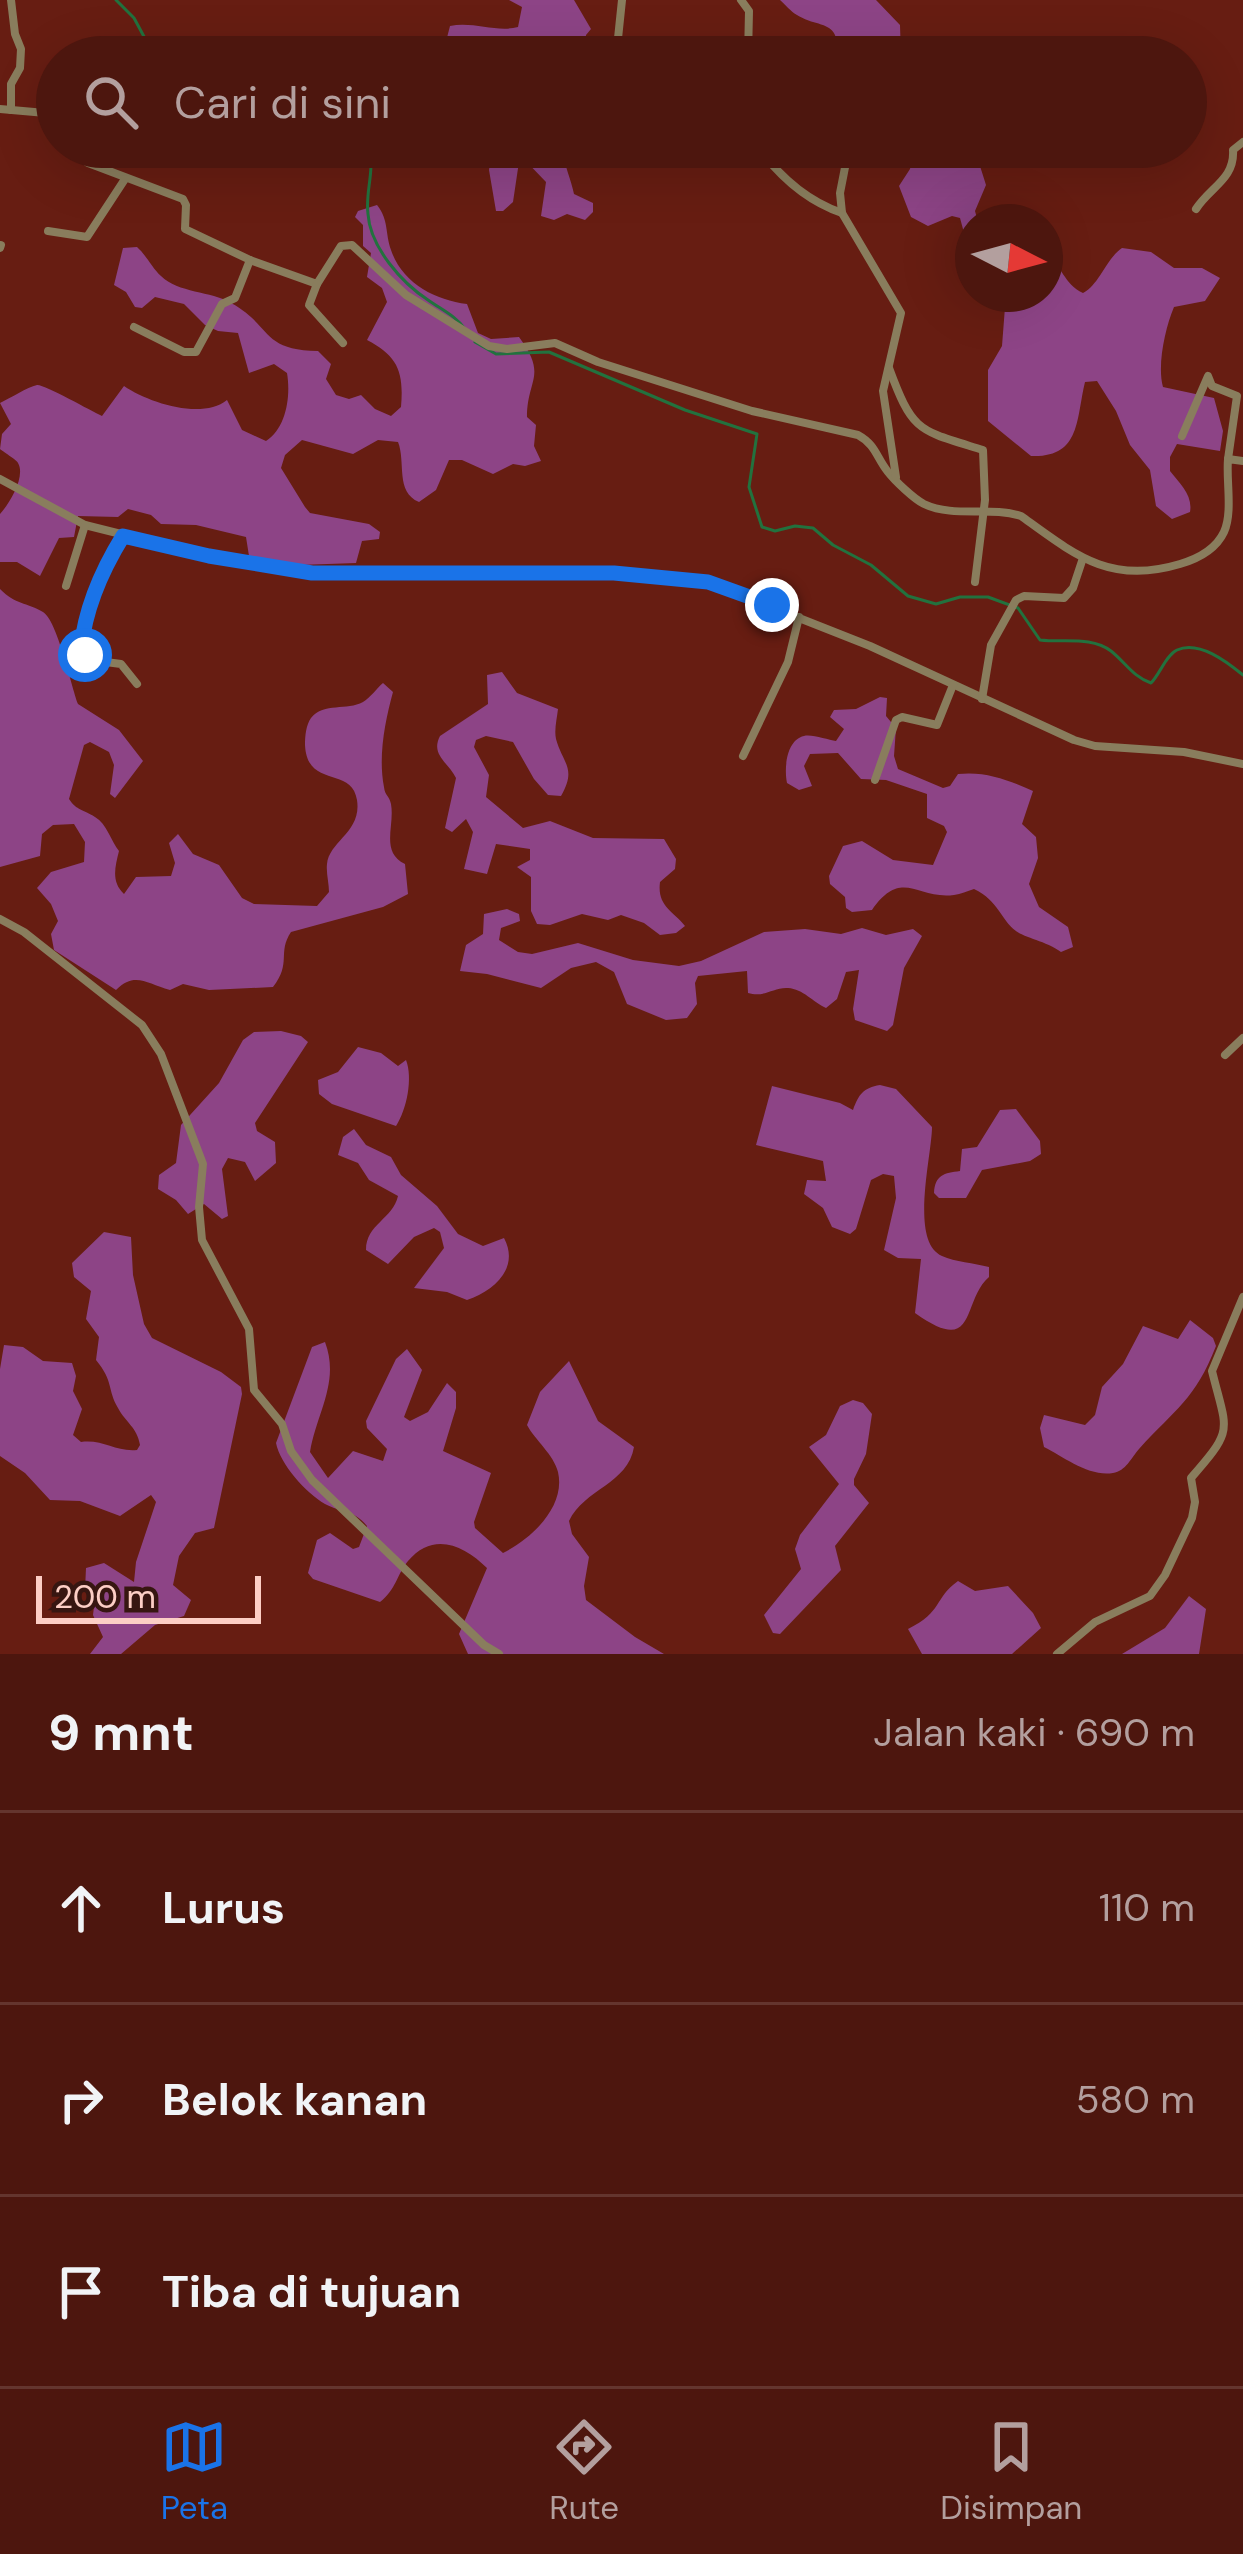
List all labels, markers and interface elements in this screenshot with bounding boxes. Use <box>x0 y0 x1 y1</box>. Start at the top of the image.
search box <box>36 36 1207 168</box>
icon: search <box>78 69 144 135</box>
text: Cari di sini <box>174 73 391 132</box>
north arrow <box>955 204 1063 312</box>
route end <box>745 578 799 632</box>
route start <box>58 628 112 682</box>
scale bar <box>36 1570 261 1623</box>
text: 200 m <box>54 1575 156 1618</box>
text: 9 mnt <box>48 1699 194 1766</box>
text: Jalan kaki · 690 m <box>873 1707 1195 1758</box>
icon: ahead <box>48 1875 114 1941</box>
text: Lurus <box>162 1878 285 1937</box>
text: 110 m <box>1099 1882 1195 1933</box>
icon: right <box>48 2067 114 2133</box>
text: Belok kanan <box>162 2070 427 2129</box>
text: 580 m <box>1076 2074 1195 2125</box>
icon: arrive <box>48 2259 114 2325</box>
text: Tiba di tujuan <box>162 2262 461 2321</box>
tab: Peta <box>161 2414 228 2529</box>
tab: Rute <box>549 2414 619 2529</box>
tab: Disimpan <box>940 2414 1082 2529</box>

